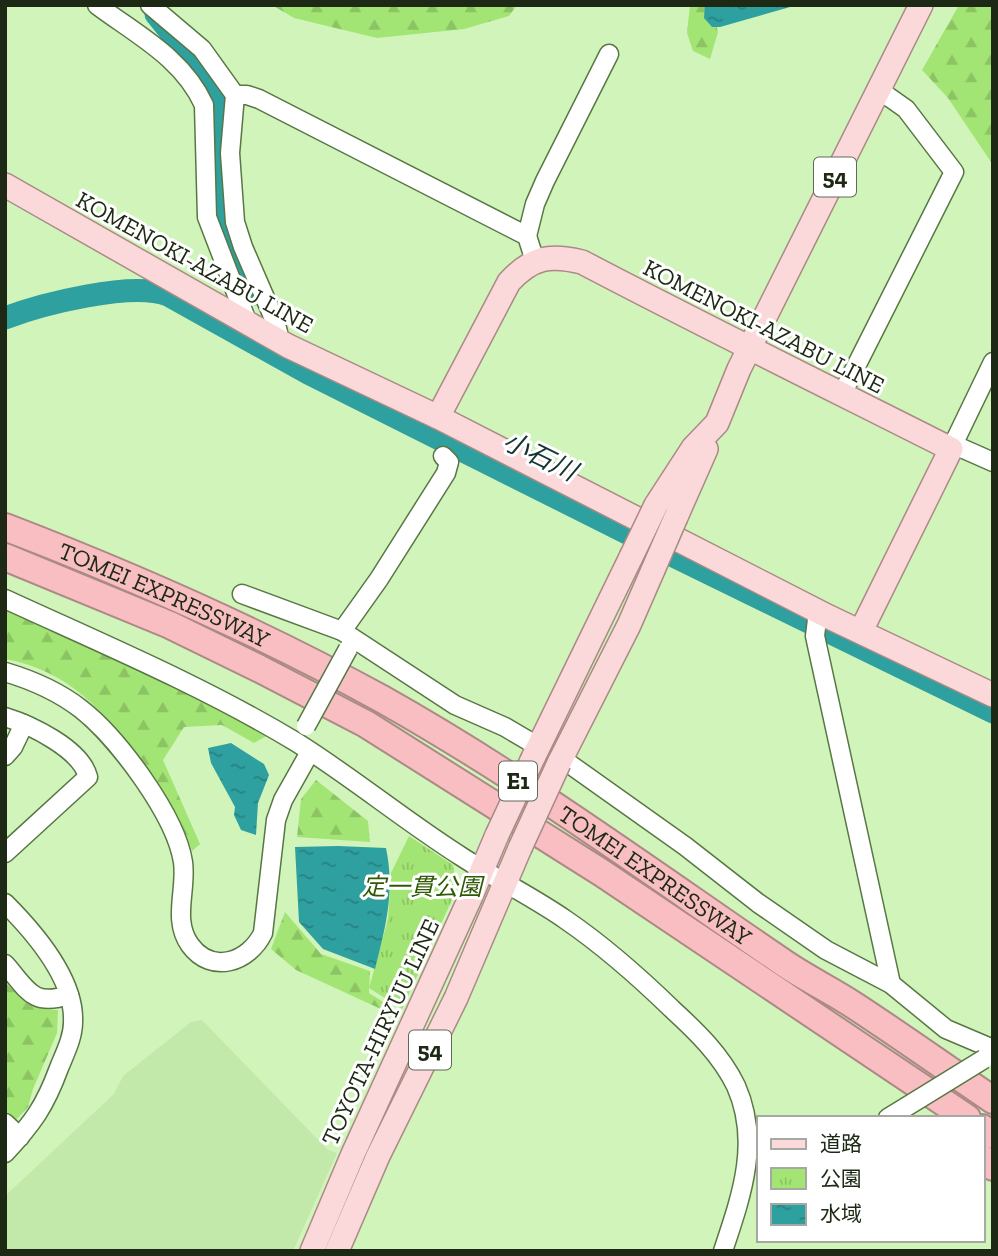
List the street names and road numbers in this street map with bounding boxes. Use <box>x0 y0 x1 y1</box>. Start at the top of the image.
road number: 54 <box>814 158 856 196</box>
street label: KOMENOKI-AZABU LINE <box>71 185 319 339</box>
street label: KOMENOKI-AZABU LINE <box>639 253 889 399</box>
street label: TOMEI EXPRESSWAY <box>55 535 275 653</box>
road number: E1 <box>499 762 537 800</box>
street label: TOMEI EXPRESSWAY <box>554 798 758 951</box>
street label: TOYOTA-HIRYUU LINE <box>315 914 445 1150</box>
road number: 54 <box>409 1030 451 1070</box>

